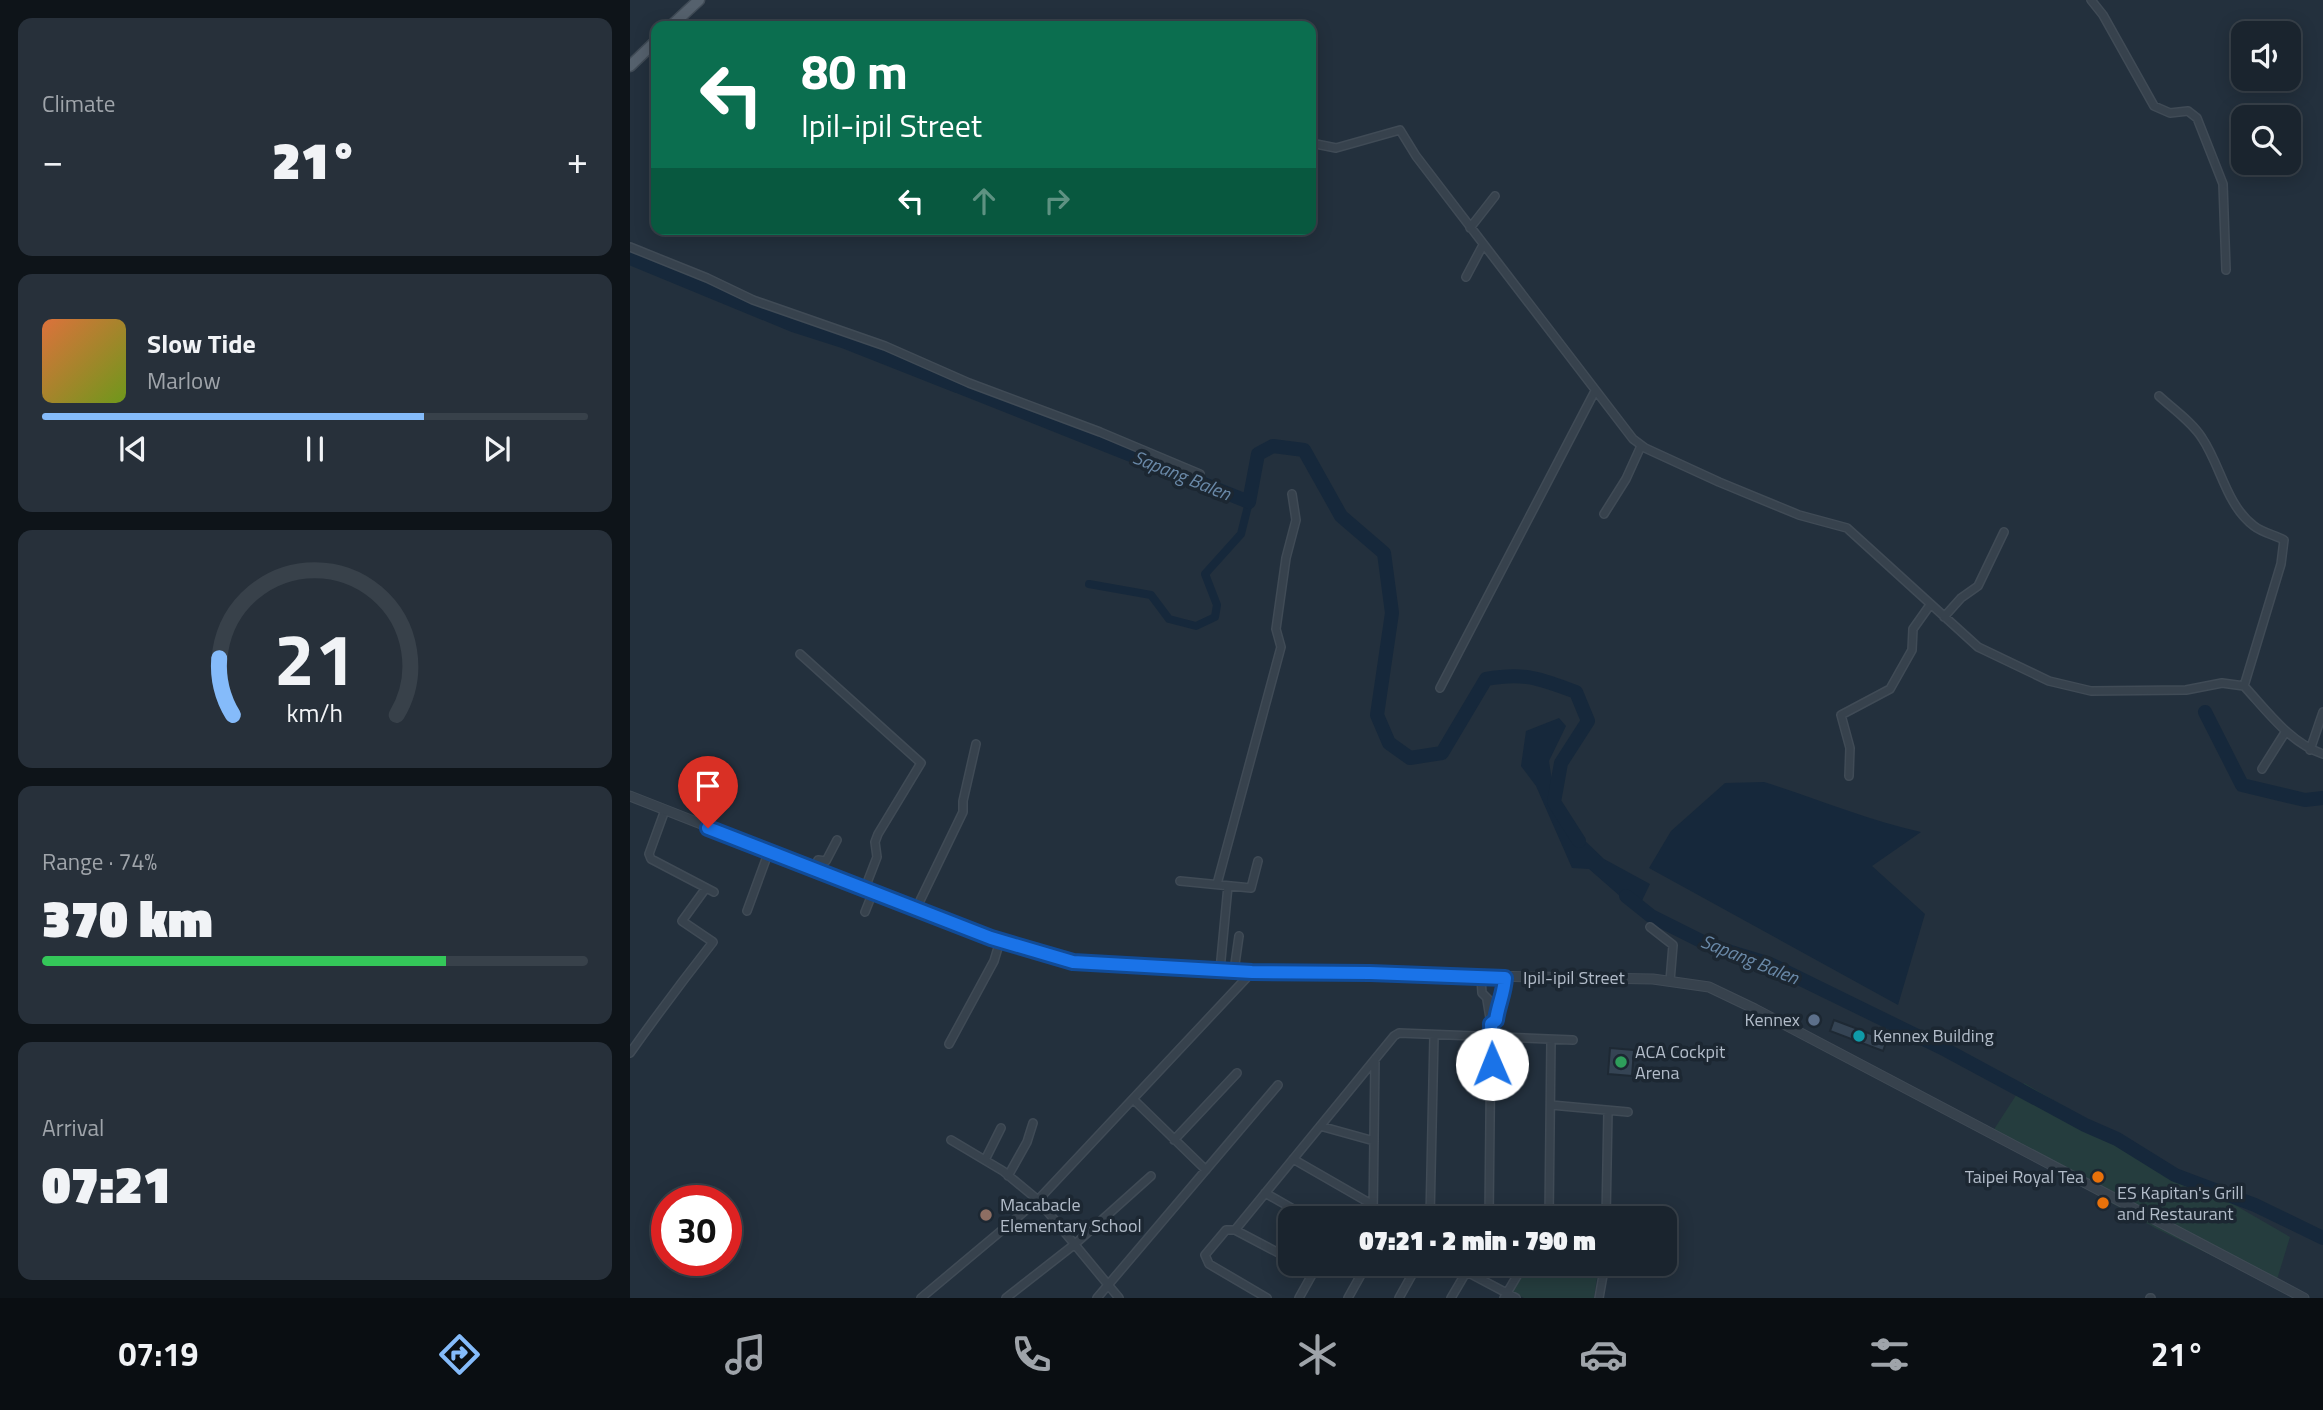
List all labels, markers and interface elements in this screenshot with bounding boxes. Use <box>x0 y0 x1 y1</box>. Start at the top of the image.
map controls <box>2231 21 2301 175</box>
button: sound <box>2231 21 2301 91</box>
text: 80 m <box>801 33 908 108</box>
icon: left <box>686 49 777 140</box>
text: Climate <box>42 86 115 121</box>
text: Ipil-ipil Street <box>801 101 982 149</box>
button: search <box>2231 105 2301 175</box>
text: 21° <box>272 120 358 199</box>
text: − <box>42 131 63 189</box>
text: + <box>567 131 588 189</box>
icon: left <box>892 182 930 220</box>
icon: ahead <box>965 182 1003 220</box>
icon: right <box>1038 182 1076 220</box>
text: Slow Tide <box>147 324 256 363</box>
text: Marlow <box>147 363 221 398</box>
icon: previous <box>114 430 152 468</box>
icon: pause <box>296 430 334 468</box>
icon: next <box>478 430 516 468</box>
water label: Sapang Balen <box>1129 442 1236 508</box>
text: 21 <box>274 603 356 713</box>
text: km/h <box>287 694 343 732</box>
pin <box>678 756 738 828</box>
icon: arrive <box>689 767 727 805</box>
text: Range · 74% <box>42 844 157 879</box>
text: 370 km <box>42 878 213 957</box>
water label: Sapang Balen <box>1697 926 1804 992</box>
street label: Ipil-ipil Street <box>1523 964 1626 991</box>
place label: Kennex <box>1744 1006 1800 1033</box>
marker: Kennex <box>1806 1012 1822 1028</box>
place label: Kennex Building <box>1873 1022 1994 1049</box>
position arrow <box>1455 1027 1529 1101</box>
marker: Kennex Building <box>1851 1028 1867 1044</box>
place label: ACA Cockpit Arena <box>1635 1038 1726 1086</box>
marker: ACA Cockpit Arena <box>1613 1054 1629 1070</box>
text: Arrival <box>42 1110 104 1145</box>
text: 07:21 <box>42 1144 171 1223</box>
place label: Taipei Royal Tea <box>1965 1163 2084 1190</box>
marker: Taipei Royal Tea <box>2090 1169 2106 1185</box>
place label: ES Kapitan's Grill and Restaurant <box>2117 1179 2244 1227</box>
speed limit sign: 30 <box>651 1185 742 1276</box>
place label: Macabacle Elementary School <box>1000 1191 1142 1239</box>
marker: ES Kapitan's Grill and Restaurant <box>2095 1195 2111 1211</box>
marker: Macabacle Elementary School <box>978 1207 994 1223</box>
text: 07:21 · 2 min · 790 m <box>1359 1221 1596 1260</box>
text: 07:19 <box>118 1330 198 1378</box>
icon: directions <box>435 1330 484 1379</box>
icon: music <box>721 1330 770 1379</box>
icon: phone <box>1007 1330 1056 1379</box>
icon: climate <box>1293 1330 1342 1379</box>
icon: car <box>1579 1330 1628 1379</box>
icon: filters <box>1865 1330 1914 1379</box>
text: 21° <box>2151 1330 2204 1378</box>

